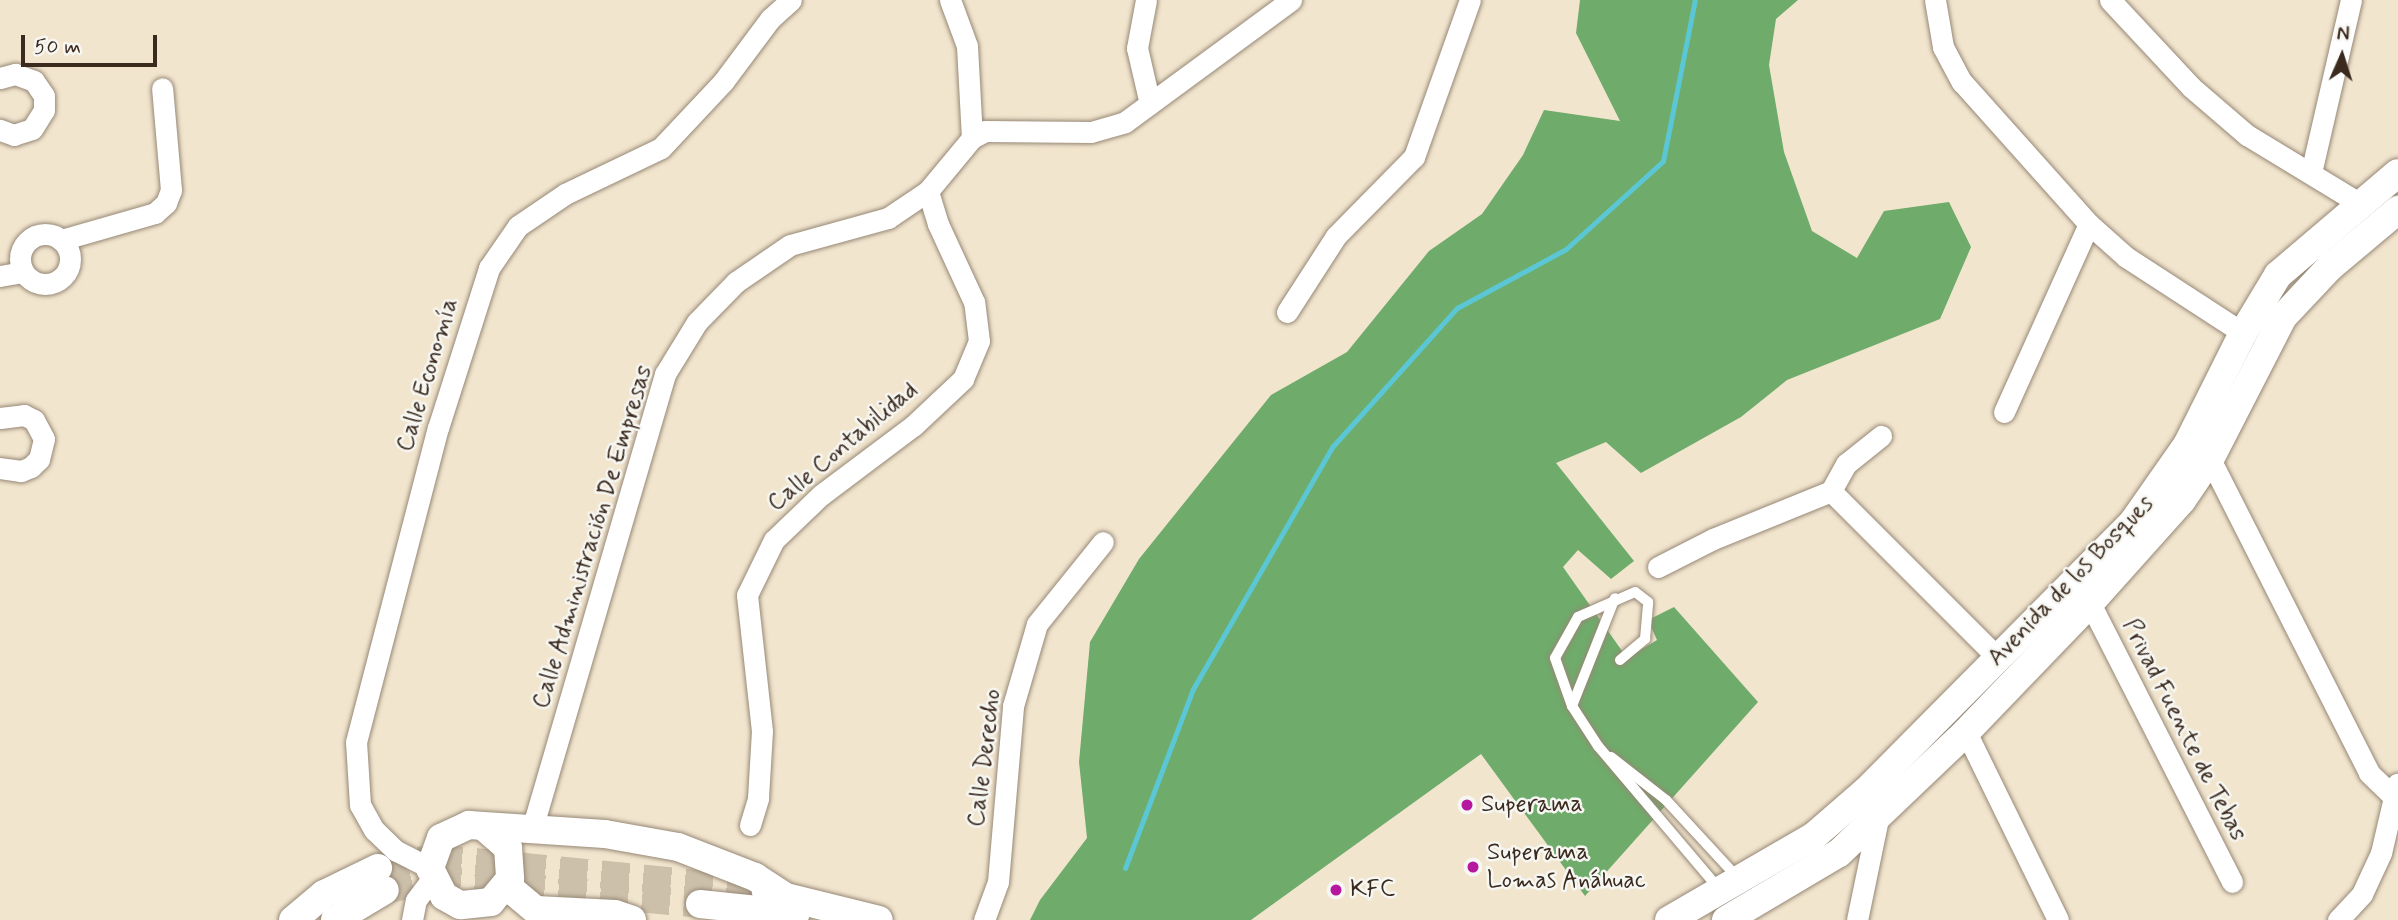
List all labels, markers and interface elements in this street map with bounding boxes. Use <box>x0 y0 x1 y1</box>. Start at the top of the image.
scale bar <box>24 21 161 65</box>
north arrow <box>2307 21 2377 91</box>
text: N <box>2336 22 2350 47</box>
text: 50 m <box>34 33 81 61</box>
street label: Calle Economía <box>391 295 465 455</box>
street label: Calle Administración De Empresas <box>527 362 659 712</box>
street label: Calle Contabilidad <box>762 376 924 518</box>
street label: Avenida de los Bosques <box>1981 488 2161 674</box>
street label: Privad Fuente de Tebas <box>2119 620 2249 840</box>
street label: Calle Derecho <box>962 687 1008 829</box>
place label: Superama <box>1481 791 1583 819</box>
marker: Superama <box>1459 797 1475 813</box>
place label: Superama Lomas Anáhuac <box>1487 839 1646 895</box>
marker: Superama Lomas Anáhuac <box>1465 859 1481 875</box>
place label: KFC <box>1350 876 1395 904</box>
marker: KFC <box>1328 882 1344 898</box>

